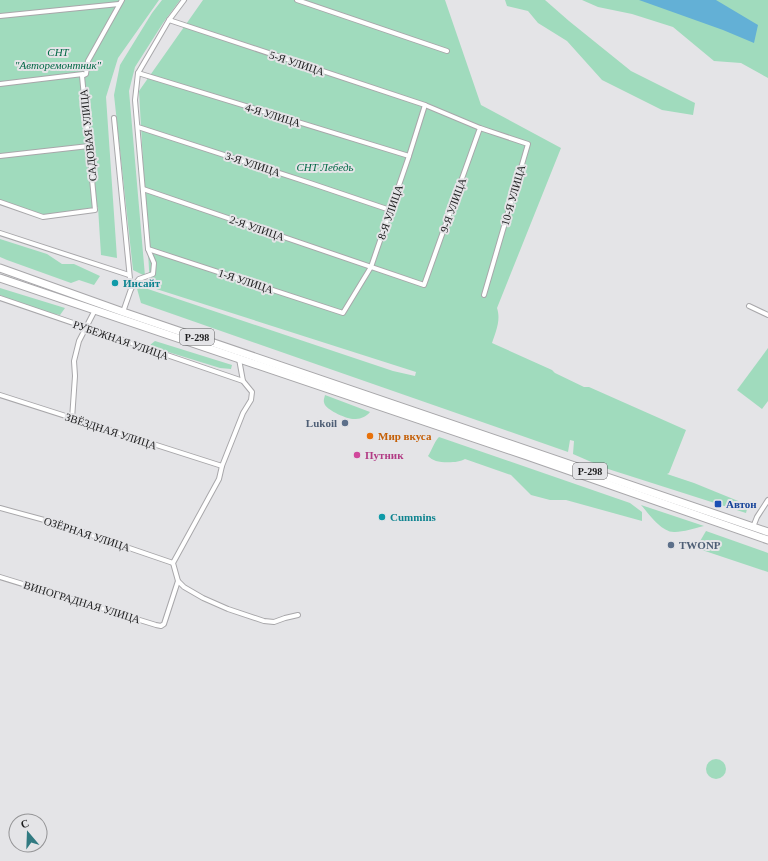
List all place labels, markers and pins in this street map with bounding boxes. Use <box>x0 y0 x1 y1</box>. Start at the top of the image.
place label: Инсайт <box>123 277 161 289</box>
marker: Инсайт <box>110 278 120 288</box>
place label: Lukoil <box>306 417 337 429</box>
marker: Lukoil <box>340 418 350 428</box>
place label: Мир вкуса <box>378 430 432 442</box>
marker: Мир вкуса <box>365 431 375 441</box>
place label: Путник <box>365 449 404 461</box>
marker: Путник <box>352 450 362 460</box>
place label: Автон <box>726 498 757 510</box>
marker: Автон <box>713 499 723 509</box>
place label: Cummins <box>390 511 437 523</box>
marker: Cummins <box>377 512 387 522</box>
place label: TWONP <box>679 539 721 551</box>
marker: TWONP <box>666 540 676 550</box>

